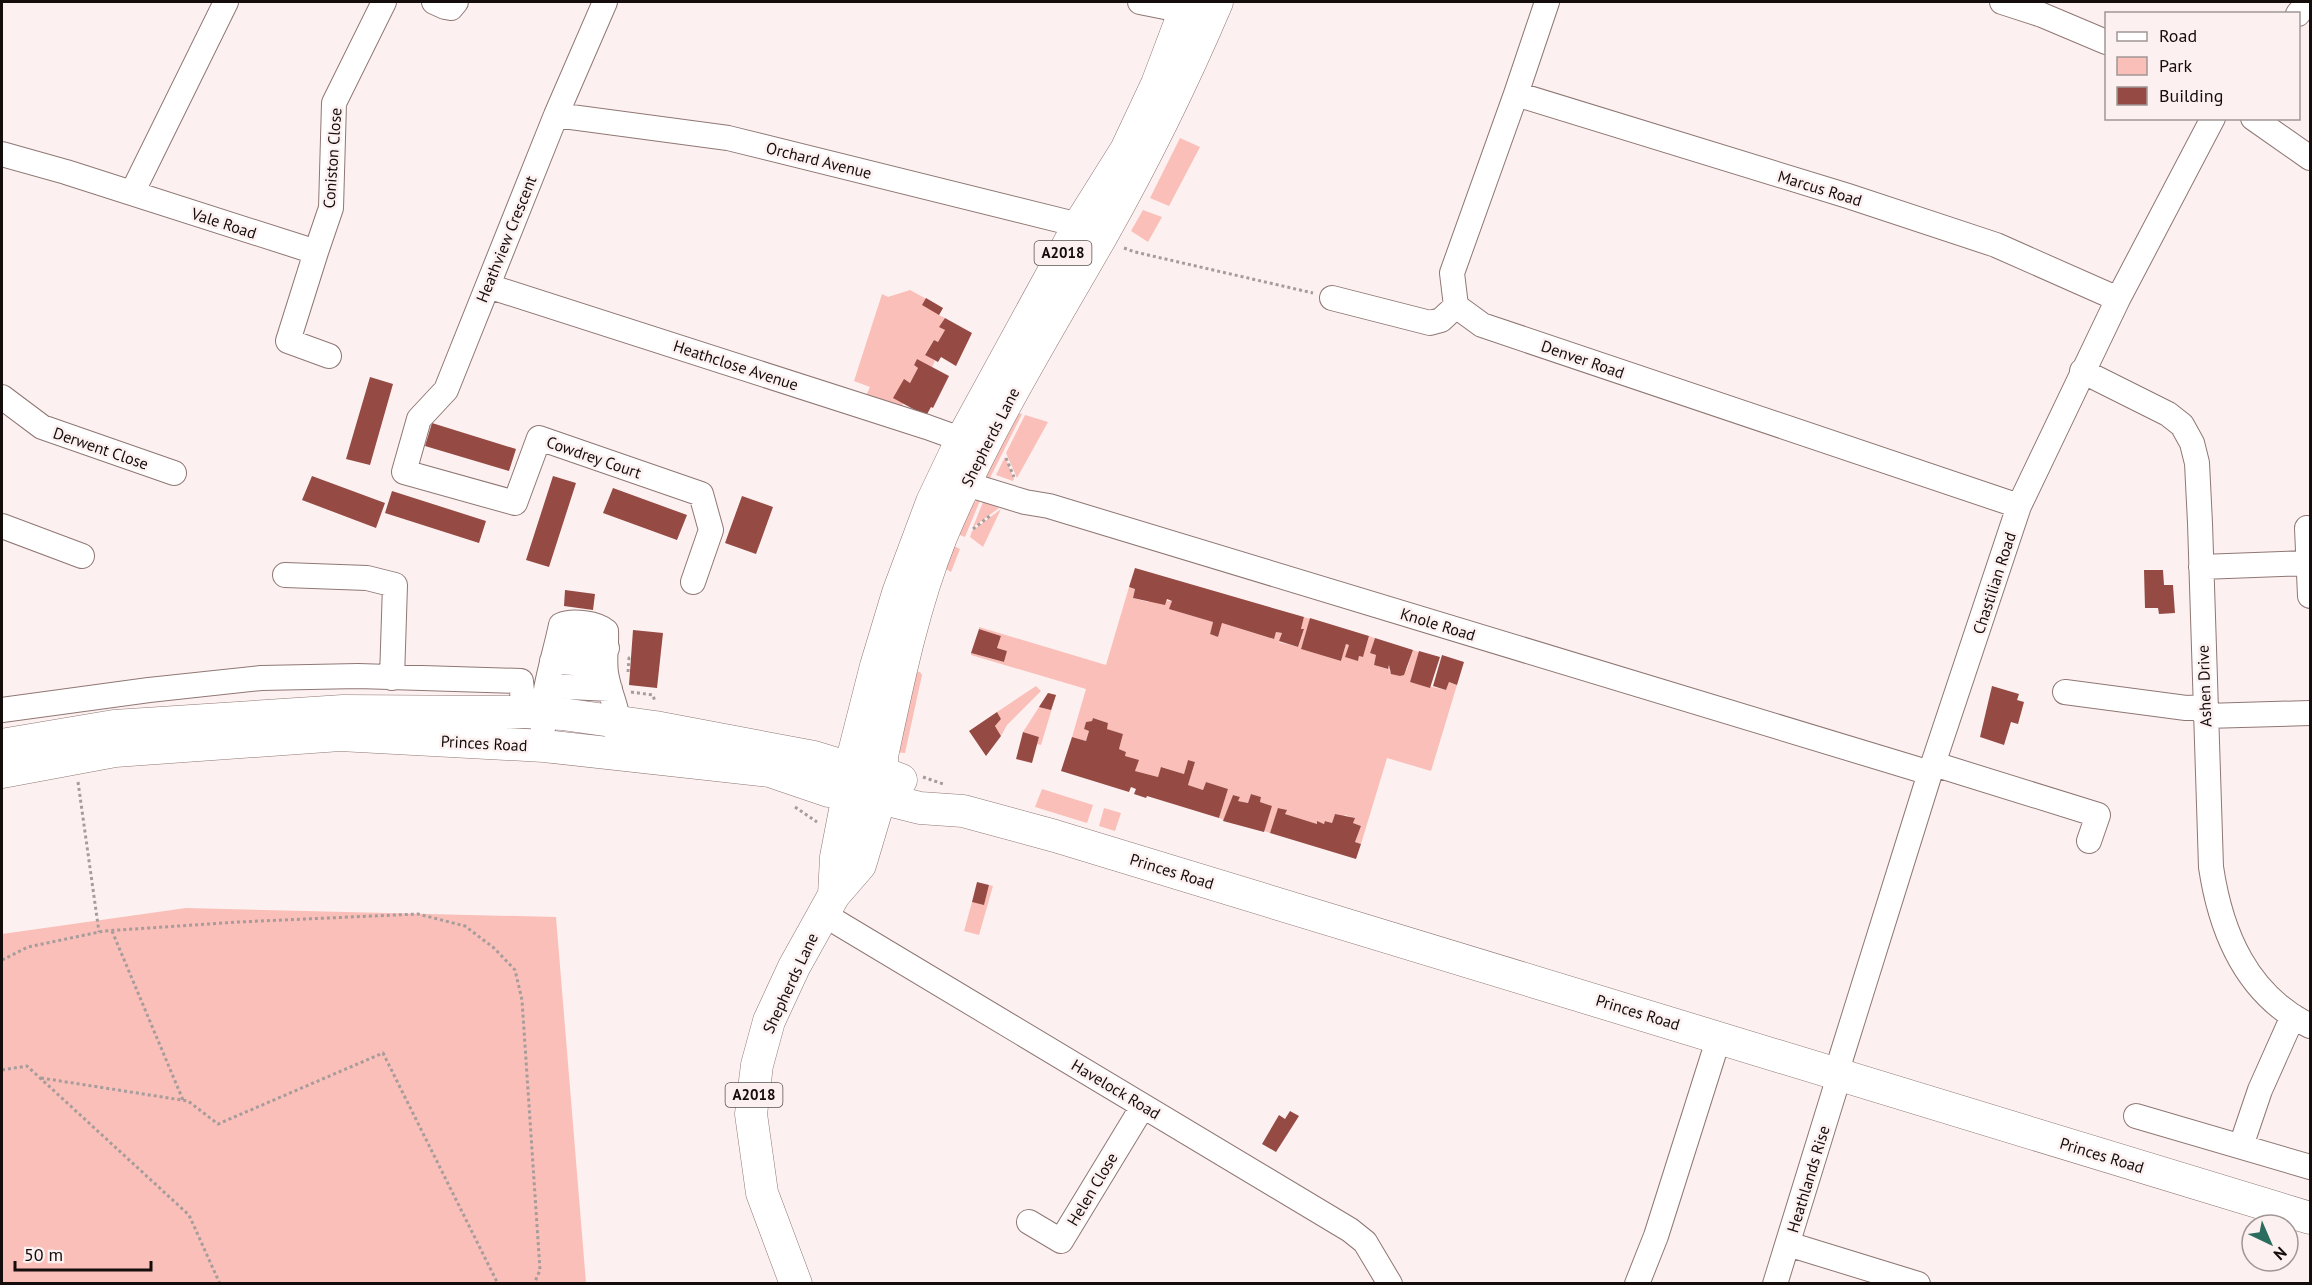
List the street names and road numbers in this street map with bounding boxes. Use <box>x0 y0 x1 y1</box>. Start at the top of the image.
street label: Coniston Close <box>319 107 345 209</box>
street label: Orchard Avenue <box>764 137 874 183</box>
street label: Marcus Road <box>1776 166 1864 210</box>
street label: Heathview Crescent <box>471 172 541 305</box>
street label: Vale Road <box>188 203 259 243</box>
road number: A2018 <box>1034 241 1092 265</box>
street label: Heathclose Avenue <box>671 335 801 395</box>
street label: Denver Road <box>1539 335 1627 383</box>
street label: Shepherds Lane <box>956 384 1024 490</box>
street label: Derwent Close <box>51 422 151 474</box>
street label: Cowdrey Court <box>544 431 645 483</box>
street label: Chastilian Road <box>1968 529 2020 637</box>
street label: Knole Road <box>1398 603 1478 645</box>
street label: Ashen Drive <box>2193 645 2215 727</box>
street label: Princes Road <box>440 731 528 755</box>
street label: Princes Road <box>1128 849 1216 893</box>
street label: Shepherds Lane <box>758 929 822 1037</box>
street label: Princes Road <box>1594 990 1682 1034</box>
street label: Havelock Road <box>1068 1055 1164 1123</box>
road number: A2018 <box>726 1083 783 1107</box>
street label: Heathlands Rise <box>1782 1123 1834 1235</box>
street label: Princes Road <box>2058 1133 2146 1177</box>
street label: Helen Close <box>1062 1149 1122 1229</box>

